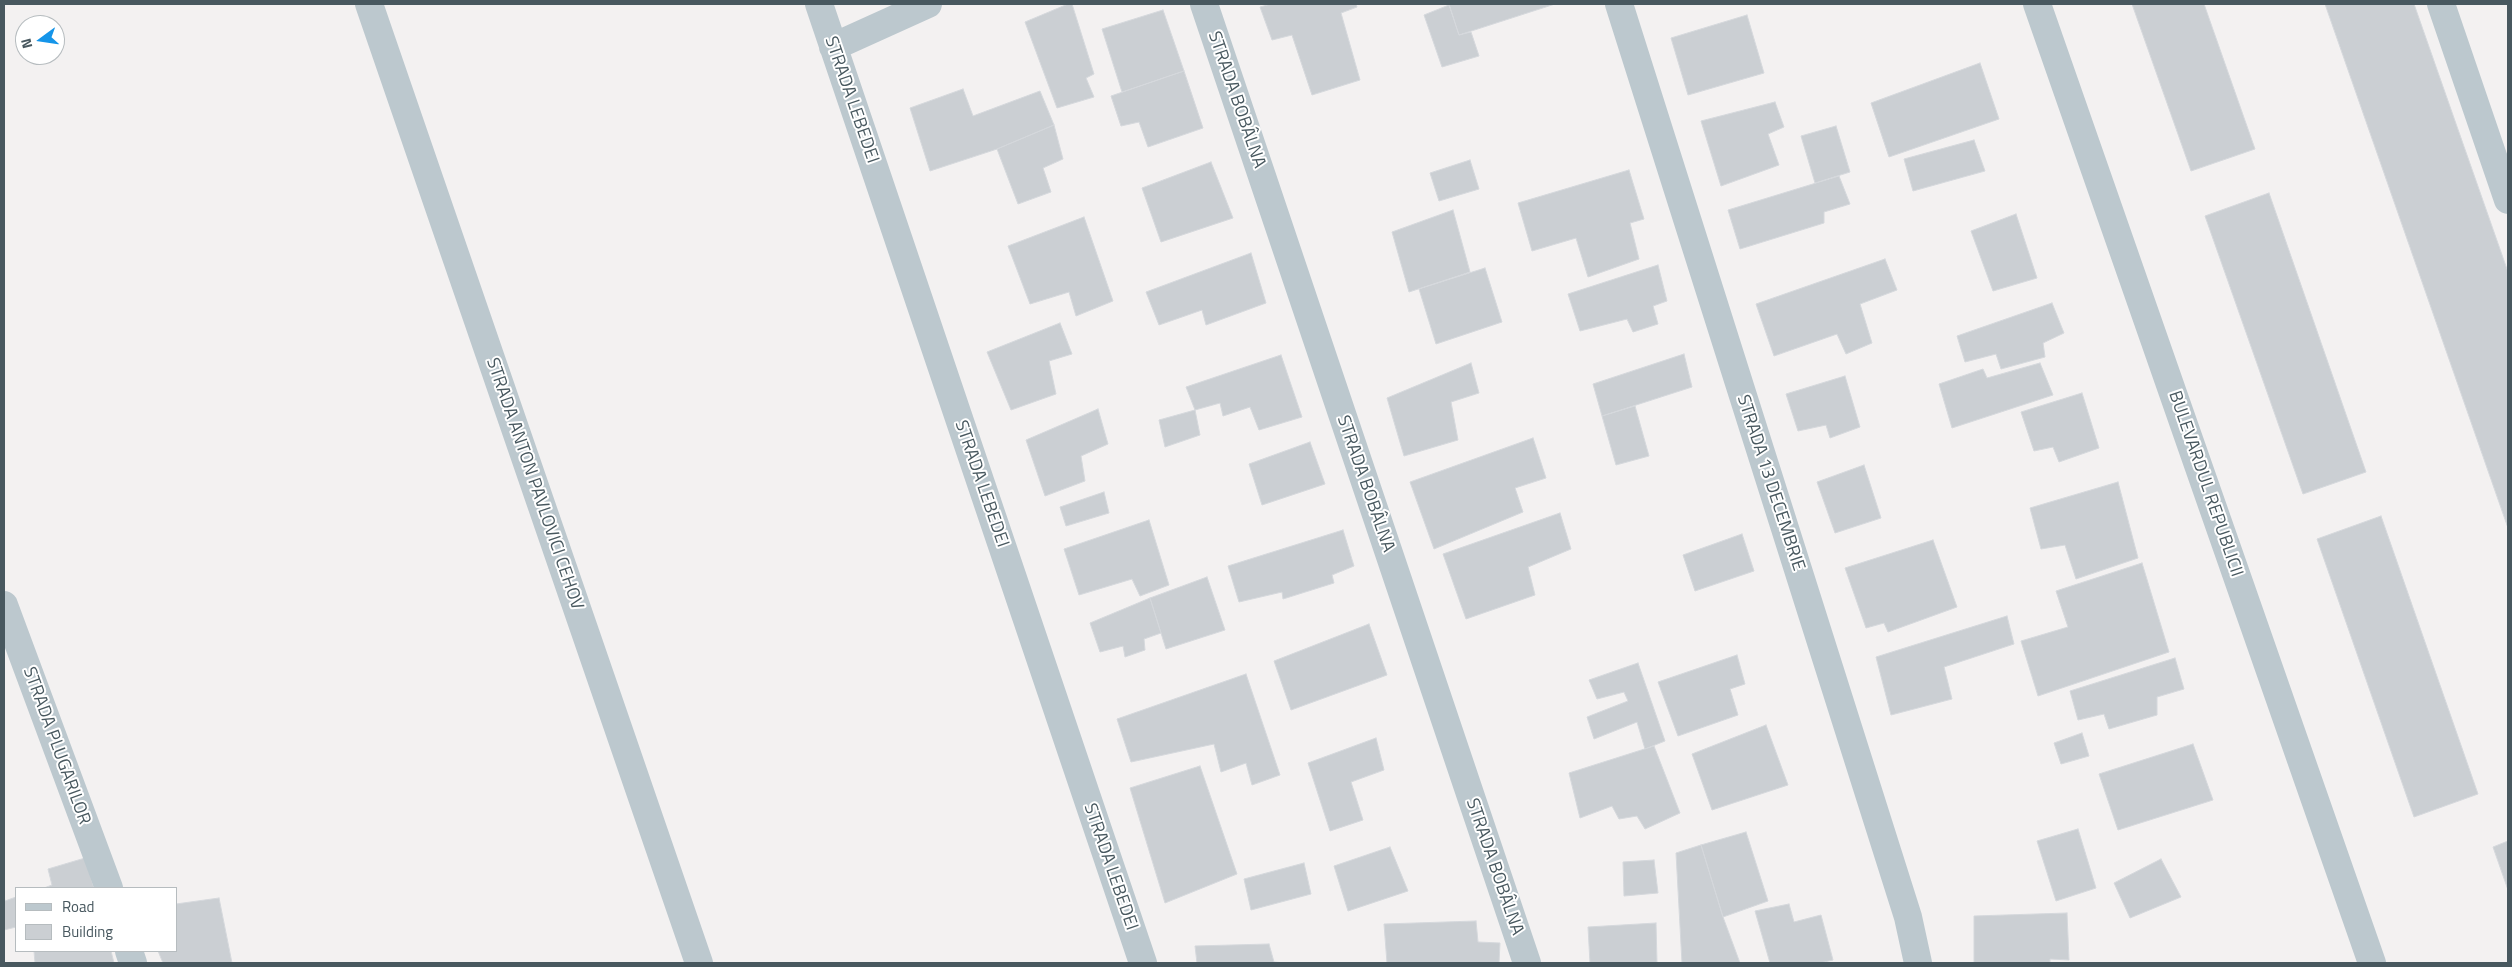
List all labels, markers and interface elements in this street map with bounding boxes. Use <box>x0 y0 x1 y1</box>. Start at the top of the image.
north arrow <box>15 15 65 65</box>
street label: STRADA BOBÂLNA <box>1202 29 1270 171</box>
street label: STRADA LEBEDEI <box>819 34 883 166</box>
text: N <box>15 36 37 51</box>
street label: STRADA ANTON PAVLOVICI CEHOV <box>481 355 587 613</box>
street label: BULEVARDUL REPUBLICII <box>2163 388 2247 580</box>
street label: STRADA 13 DECEMBRIE <box>1731 392 1809 574</box>
street label: STRADA BOBÂLNA <box>1331 413 1399 555</box>
street label: STRADA LEBEDEI <box>949 418 1013 550</box>
street label: STRADA PLUGARILOR <box>17 664 95 828</box>
street label: STRADA BOBÂLNA <box>1460 796 1528 938</box>
street label: STRADA LEBEDEI <box>1078 801 1142 933</box>
legend <box>15 887 178 952</box>
text: Road <box>62 895 94 918</box>
text: Building <box>62 920 113 943</box>

